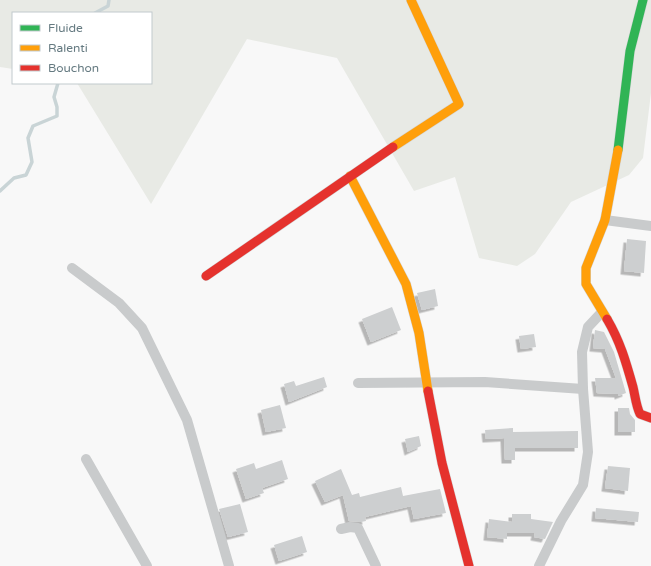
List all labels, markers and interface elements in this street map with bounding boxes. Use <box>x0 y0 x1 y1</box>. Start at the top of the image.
legend <box>12 12 152 84</box>
text: Fluide <box>48 21 83 35</box>
text: Ralenti <box>48 41 88 55</box>
text: Bouchon <box>48 61 99 75</box>

